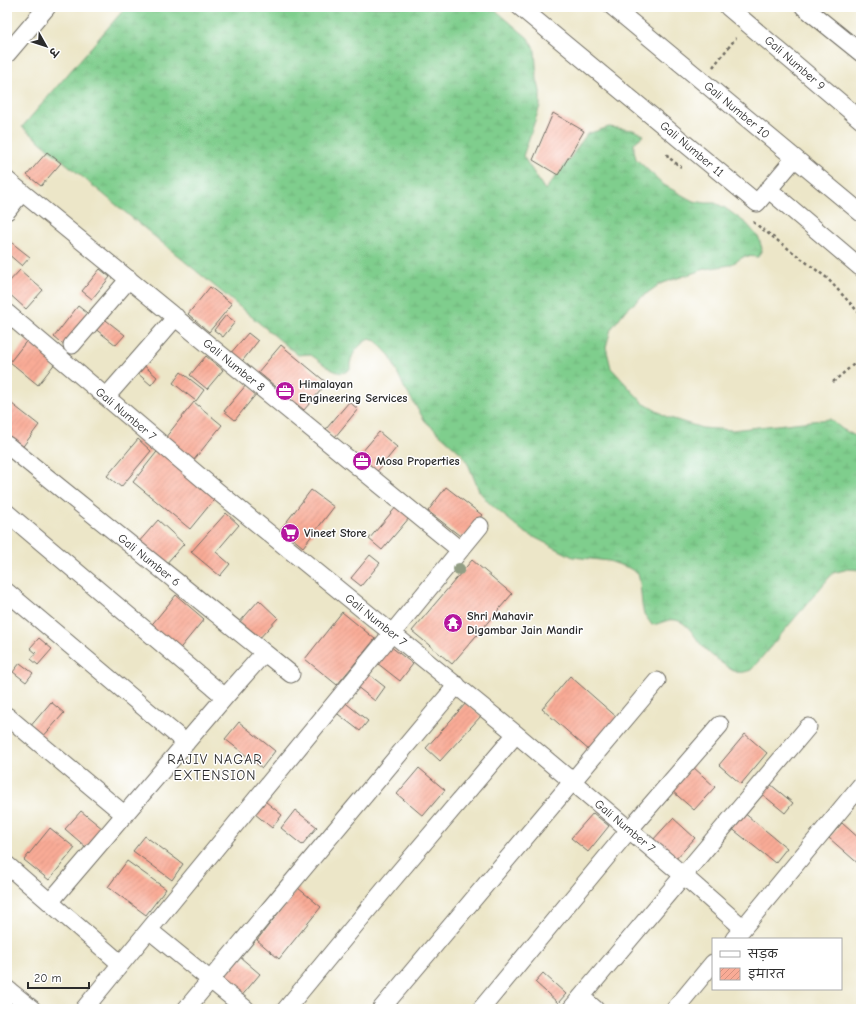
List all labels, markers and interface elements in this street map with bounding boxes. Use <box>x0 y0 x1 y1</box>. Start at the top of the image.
north arrow <box>26 26 66 66</box>
street label: Gali Number 9 <box>762 33 828 93</box>
text: उ <box>45 44 61 60</box>
street label: Gali Number 10 <box>701 78 773 142</box>
street label: Gali Number 11 <box>657 118 727 180</box>
street label: Gali Number 8 <box>200 336 268 394</box>
place label: Himalayan Engineering Services <box>299 377 407 405</box>
office icon: Himalayan Engineering Services <box>274 380 296 402</box>
street label: Gali Number 7 <box>93 385 159 444</box>
office icon: Mosa Properties <box>351 450 373 472</box>
place label: Mosa Properties <box>376 454 460 468</box>
supermarket icon: Vineet Store <box>279 522 301 544</box>
place label: Vineet Store <box>304 526 367 540</box>
street label: Gali Number 6 <box>115 531 183 589</box>
street label: Gali Number 7 <box>342 591 410 649</box>
place label: Shri Mahavir Digambar Jain Mandir <box>467 609 583 637</box>
temple icon: Shri Mahavir Digambar Jain Mandir <box>442 612 464 634</box>
district label: RAJIV NAGAR EXTENSION <box>167 751 263 784</box>
street label: Gali Number 7 <box>592 797 658 856</box>
legend <box>712 938 842 990</box>
text: सड़क <box>747 947 779 962</box>
scale bar <box>28 964 89 990</box>
text: इमारत <box>748 967 786 981</box>
text: 20 m <box>34 971 62 985</box>

